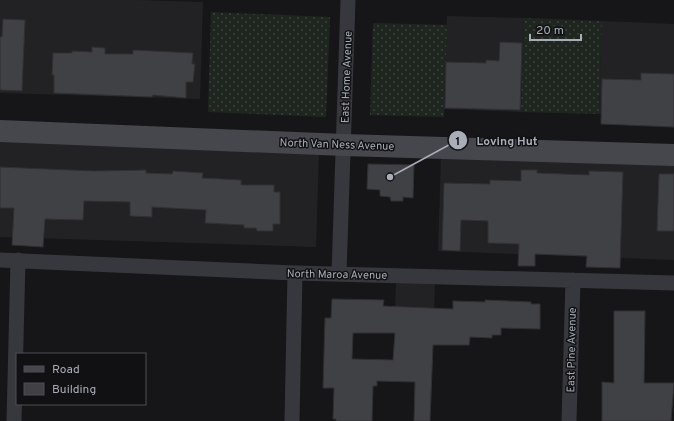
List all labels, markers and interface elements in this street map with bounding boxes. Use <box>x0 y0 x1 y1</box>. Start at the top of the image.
scale bar <box>530 16 581 42</box>
text: 20 m <box>536 23 564 39</box>
street label: East Home Avenue <box>338 31 356 123</box>
callout: Loving Hut <box>448 128 545 152</box>
text: 1 <box>456 134 460 150</box>
text: Loving Hut <box>476 134 538 150</box>
street label: North Van Ness Avenue <box>279 136 395 154</box>
street label: North Maroa Avenue <box>287 267 387 283</box>
street label: East Pine Avenue <box>564 307 580 393</box>
legend <box>16 353 146 405</box>
text: Road <box>52 362 80 378</box>
text: Building <box>52 382 96 398</box>

